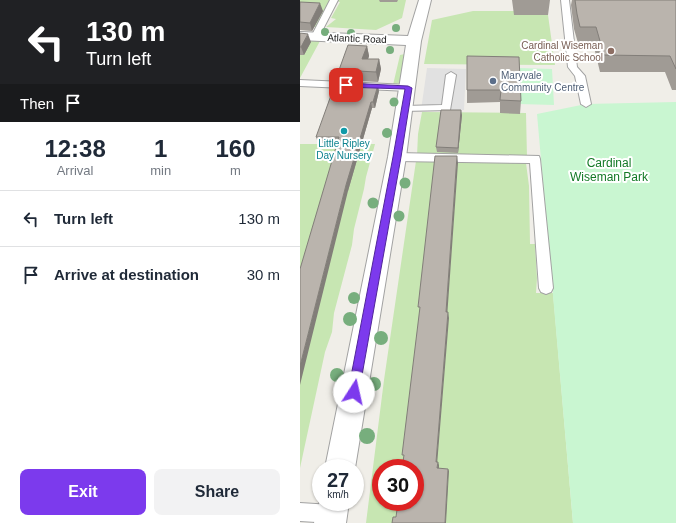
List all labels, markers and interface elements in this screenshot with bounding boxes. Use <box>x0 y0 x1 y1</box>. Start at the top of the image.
icon: left <box>20 16 72 68</box>
text: 130 m <box>86 16 165 47</box>
street label: Atlantic Road <box>327 32 387 45</box>
place label: Cardinal Wiseman Catholic School <box>521 40 603 63</box>
marker: Cardinal Wiseman Catholic School <box>606 46 616 56</box>
text: Turn left <box>86 49 151 69</box>
pin <box>329 68 363 102</box>
place label: Maryvale Community Centre <box>501 70 585 93</box>
icon: arrive <box>335 74 357 96</box>
marker: Maryvale Community Centre <box>488 76 498 86</box>
icon: arrive <box>62 92 84 114</box>
text: Then <box>20 95 54 112</box>
marker: Little Ripley Day Nursery <box>339 126 349 136</box>
text: 12:38 <box>44 135 106 162</box>
text: 1 <box>154 135 167 162</box>
text: 160 <box>216 135 256 162</box>
place label: Little Ripley Day Nursery <box>316 138 372 161</box>
park label: Cardinal Wiseman Park <box>570 156 649 184</box>
text: Arrival <box>57 163 94 178</box>
text: min <box>150 163 171 178</box>
text: m <box>230 163 241 178</box>
icon: left <box>20 208 42 230</box>
text: Turn left <box>54 210 113 227</box>
text: 130 m <box>238 210 280 227</box>
icon: arrive <box>20 264 42 286</box>
text: Arrive at destination <box>54 266 199 283</box>
text: 30 m <box>247 266 280 283</box>
position arrow <box>333 371 375 413</box>
speed limit sign: 30 <box>372 459 424 511</box>
button: Exit <box>20 469 146 515</box>
button: Share <box>154 469 280 515</box>
text: 27 <box>327 469 349 491</box>
text: km/h <box>327 489 349 500</box>

